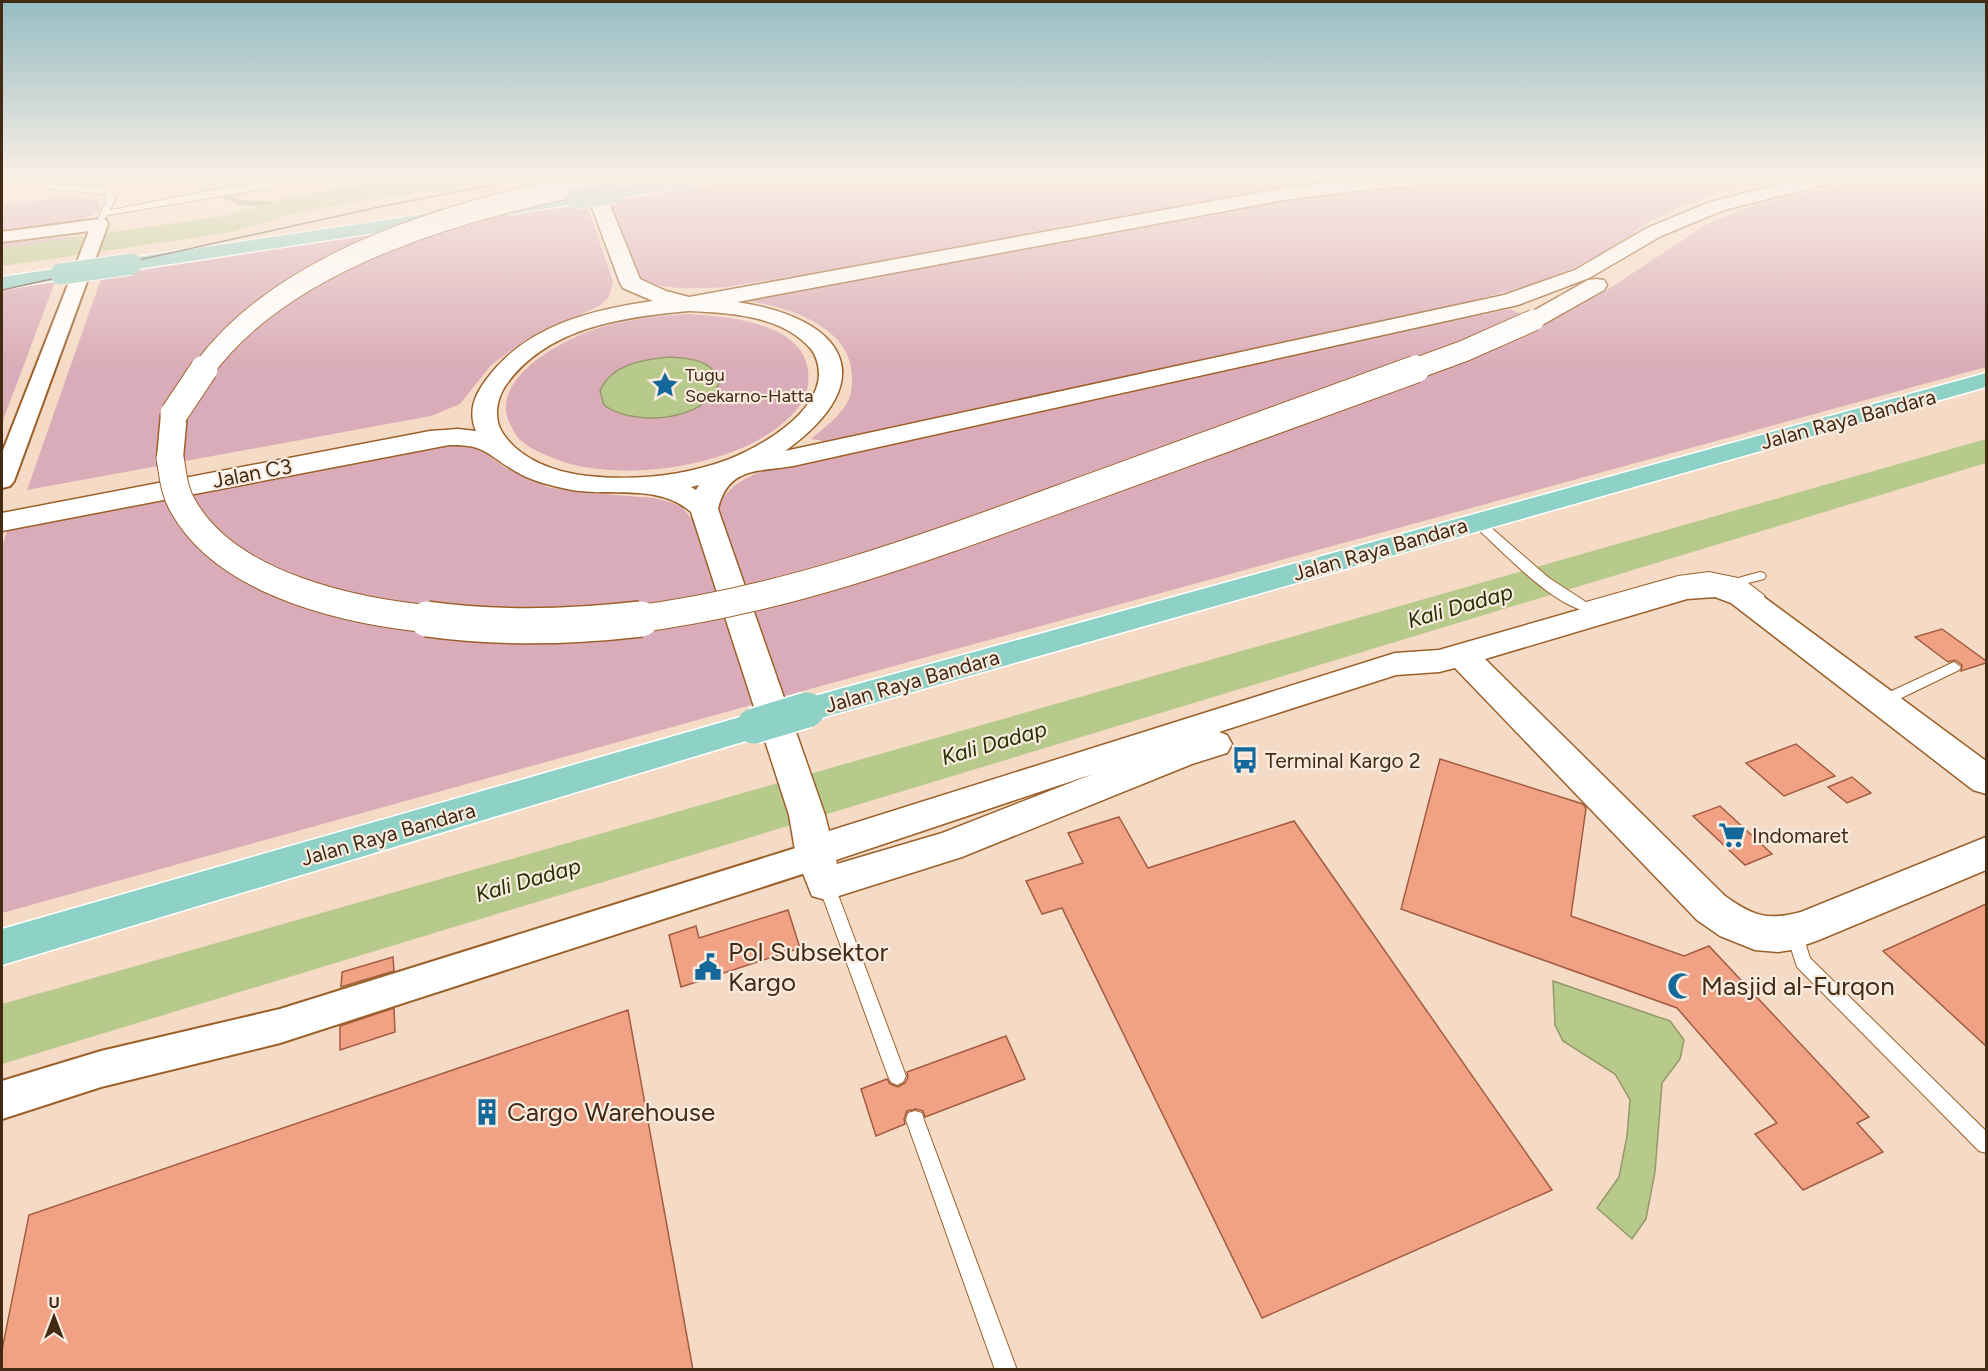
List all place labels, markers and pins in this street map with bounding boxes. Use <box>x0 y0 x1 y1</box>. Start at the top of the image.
place label: Tugu Soekarno-Hatta <box>685 364 814 407</box>
place icon: Tugu Soekarno-Hatta <box>650 370 680 400</box>
bus stop icon: Terminal Kargo 2 <box>1230 745 1260 775</box>
place label: Terminal Kargo 2 <box>1265 748 1421 773</box>
supermarket icon: Indomaret <box>1717 820 1747 850</box>
place label: Indomaret <box>1752 823 1849 848</box>
place label: Pol Subsektor Kargo <box>728 936 888 998</box>
public building icon: Pol Subsektor Kargo <box>693 952 723 982</box>
place label: Masjid al-Furqon <box>1701 970 1895 1002</box>
mosque icon: Masjid al-Furqon <box>1666 971 1696 1001</box>
place label: Cargo Warehouse <box>507 1096 715 1128</box>
building icon: Cargo Warehouse <box>472 1097 502 1127</box>

